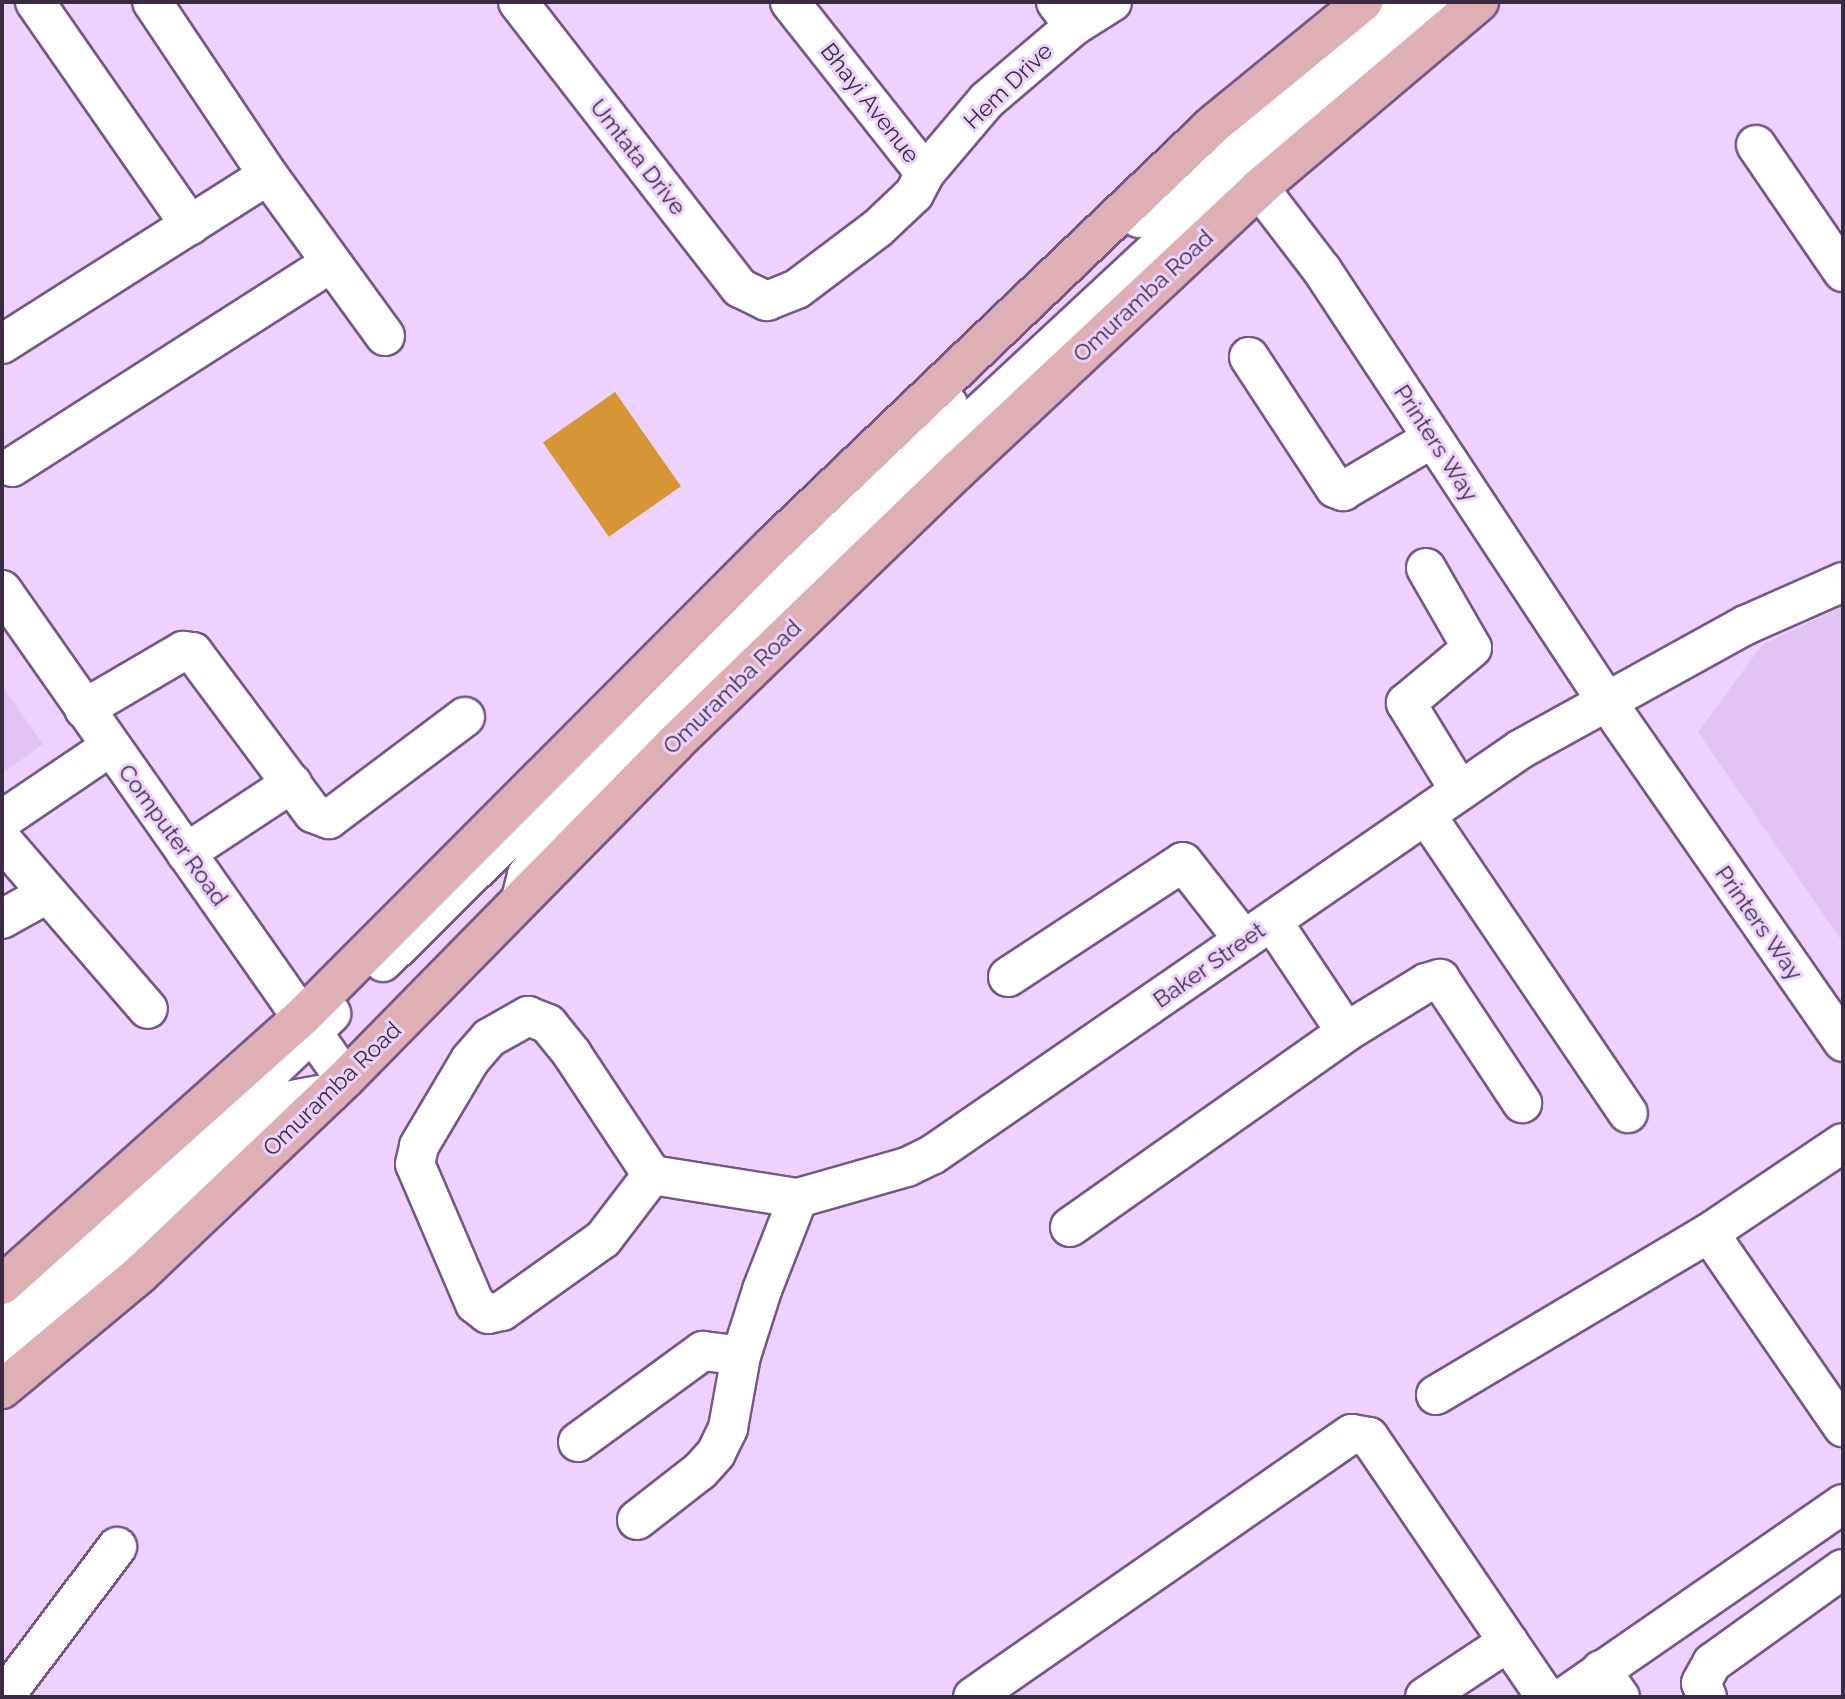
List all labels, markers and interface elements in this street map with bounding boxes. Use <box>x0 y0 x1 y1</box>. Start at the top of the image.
street label: Bhayi Avenue <box>815 37 925 169</box>
street label: Hem Drive <box>958 37 1058 135</box>
street label: Umtata Drive <box>584 94 692 220</box>
street label: Omuramba Road <box>1067 224 1219 368</box>
street label: Printers Way <box>1388 379 1484 507</box>
street label: Omuramba Road <box>657 614 807 760</box>
street label: Computer Road <box>112 759 234 911</box>
street label: Printers Way <box>1709 860 1809 986</box>
street label: Baker Street <box>1148 916 1270 1014</box>
street label: Omuramba Road <box>257 1016 407 1162</box>

